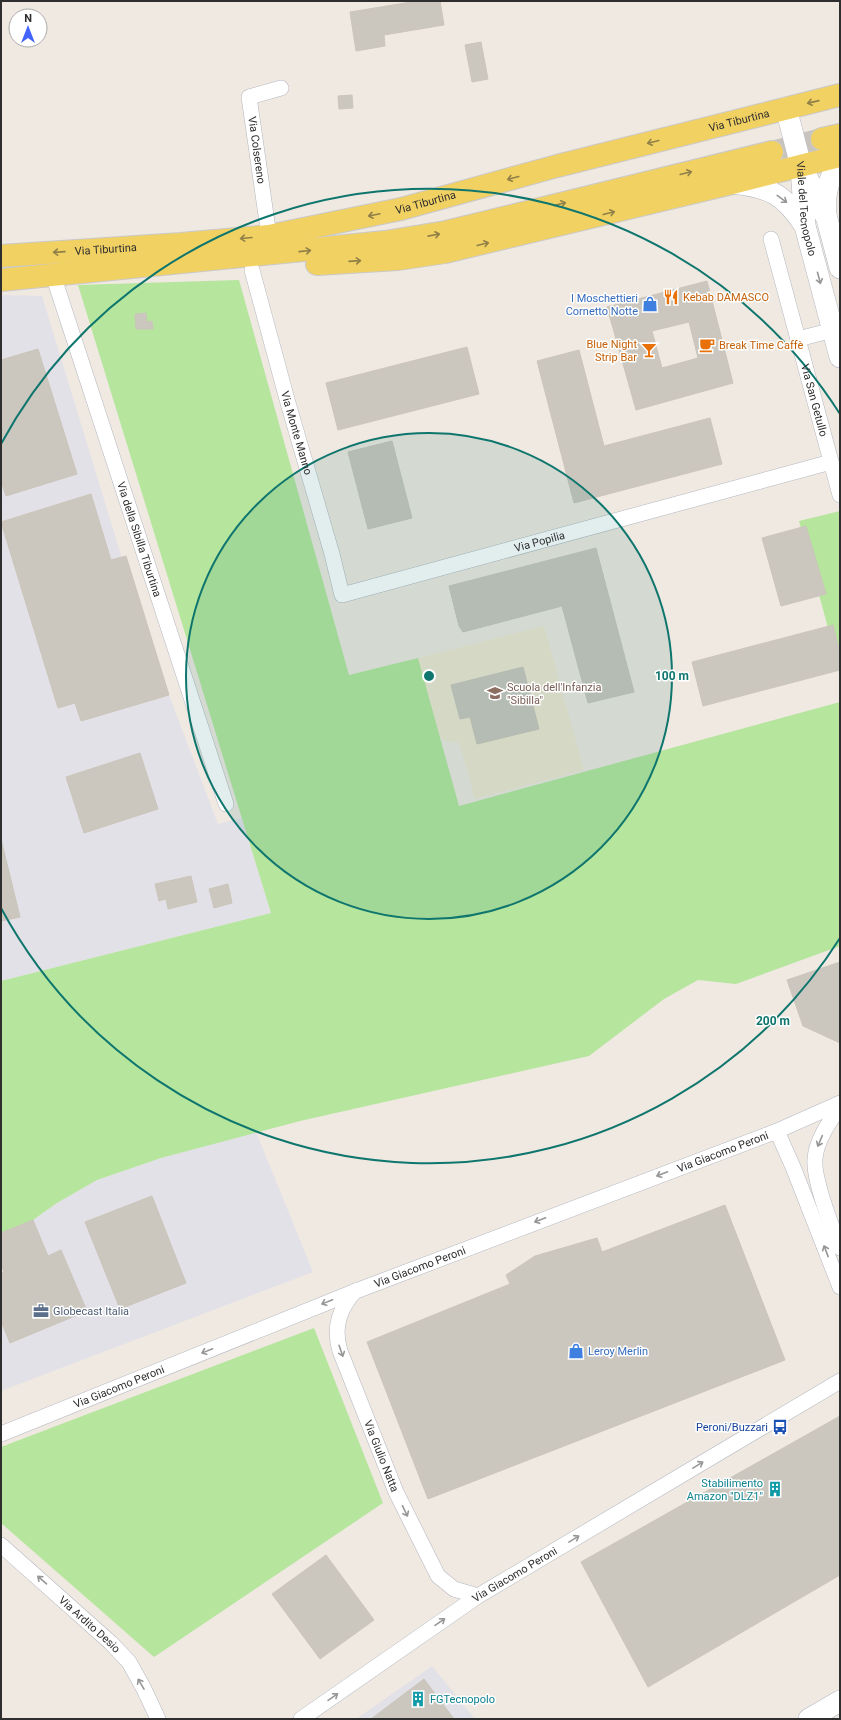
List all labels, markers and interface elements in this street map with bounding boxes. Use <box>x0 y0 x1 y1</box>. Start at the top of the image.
north arrow <box>8 8 48 48</box>
text: N <box>24 12 32 25</box>
one-way arrow <box>807 99 820 107</box>
street label: Via Tiburtina <box>707 107 771 135</box>
street label: Via Colsereno <box>245 116 268 185</box>
one-way arrow <box>647 138 660 146</box>
street label: Viale del Tecnopolo <box>793 160 819 258</box>
one-way arrow <box>679 169 692 176</box>
one-way arrow <box>507 175 520 182</box>
street label: Via Tiburtina <box>394 188 457 217</box>
one-way arrow <box>777 194 788 203</box>
one-way arrow <box>553 200 566 207</box>
one-way arrow <box>603 209 616 216</box>
one-way arrow <box>368 211 381 219</box>
one-way arrow <box>427 231 440 239</box>
one-way arrow <box>240 234 253 242</box>
one-way arrow <box>476 239 489 247</box>
street label: Via Tiburtina <box>74 241 137 258</box>
one-way arrow <box>298 247 311 255</box>
one-way arrow <box>53 249 66 256</box>
one-way arrow <box>348 258 361 265</box>
one-way arrow <box>816 271 823 284</box>
restaurant icon: Kebab DAMASCO <box>662 288 680 306</box>
place label: Kebab DAMASCO <box>683 291 769 304</box>
place label: I Moschettieri Cornetto Notte <box>566 292 638 318</box>
shop icon: I Moschettieri Cornetto Notte <box>641 295 659 313</box>
cafe icon: Break Time Caffè <box>698 336 716 354</box>
place label: Blue Night Strip Bar <box>586 338 637 364</box>
place label: Break Time Caffè <box>719 339 803 352</box>
bar icon: Blue Night Strip Bar <box>640 341 658 359</box>
street label: Via San Getullo <box>798 363 830 438</box>
street label: Via Monte Manno <box>278 390 315 477</box>
street label: Via della Sibilla Tiburtina <box>114 480 164 599</box>
street label: Via Popilia <box>513 529 566 555</box>
centre of rings <box>422 669 436 683</box>
text: 100 m <box>655 669 689 683</box>
place label: Scuola dell'Infanzia "Sibilla" <box>507 681 601 707</box>
school or university icon: Scuola dell'Infanzia "Sibilla" <box>486 684 504 702</box>
text: 200 m <box>756 1014 790 1028</box>
street label: Via Giacomo Peroni <box>675 1129 770 1175</box>
one-way arrow <box>816 1134 824 1146</box>
one-way arrow <box>656 1170 668 1178</box>
one-way arrow <box>535 1217 547 1225</box>
street label: Via Giacomo Peroni <box>372 1244 468 1290</box>
one-way arrow <box>821 1245 829 1257</box>
one-way arrow <box>322 1299 334 1306</box>
office icon: Globecast Italia <box>32 1302 50 1320</box>
place label: Globecast Italia <box>53 1305 129 1318</box>
shop icon: Leroy Merlin <box>567 1342 585 1360</box>
one-way arrow <box>337 1345 345 1357</box>
place label: Leroy Merlin <box>588 1345 648 1358</box>
one-way arrow <box>201 1348 213 1355</box>
street label: Via Giacomo Peroni <box>72 1363 166 1411</box>
street label: Via Giulio Natta <box>361 1418 401 1494</box>
bus stop icon: Peroni/Buzzari <box>771 1418 789 1436</box>
place label: Peroni/Buzzari <box>696 1421 768 1434</box>
one-way arrow <box>692 1461 704 1469</box>
place label: Stabilimento Amazon "DLZ1" <box>687 1477 763 1503</box>
building icon: Stabilimento Amazon "DLZ1" <box>766 1480 784 1498</box>
one-way arrow <box>402 1505 409 1517</box>
one-way arrow <box>568 1534 580 1542</box>
street label: Via Giacomo Peroni <box>470 1544 560 1605</box>
one-way arrow <box>37 1576 48 1585</box>
street label: Via Ardito Desio <box>56 1594 123 1656</box>
one-way arrow <box>434 1618 445 1626</box>
one-way arrow <box>137 1678 145 1690</box>
building icon: FGTecnopolo <box>409 1690 427 1708</box>
one-way arrow <box>327 1693 338 1701</box>
place label: FGTecnopolo <box>430 1693 495 1706</box>

